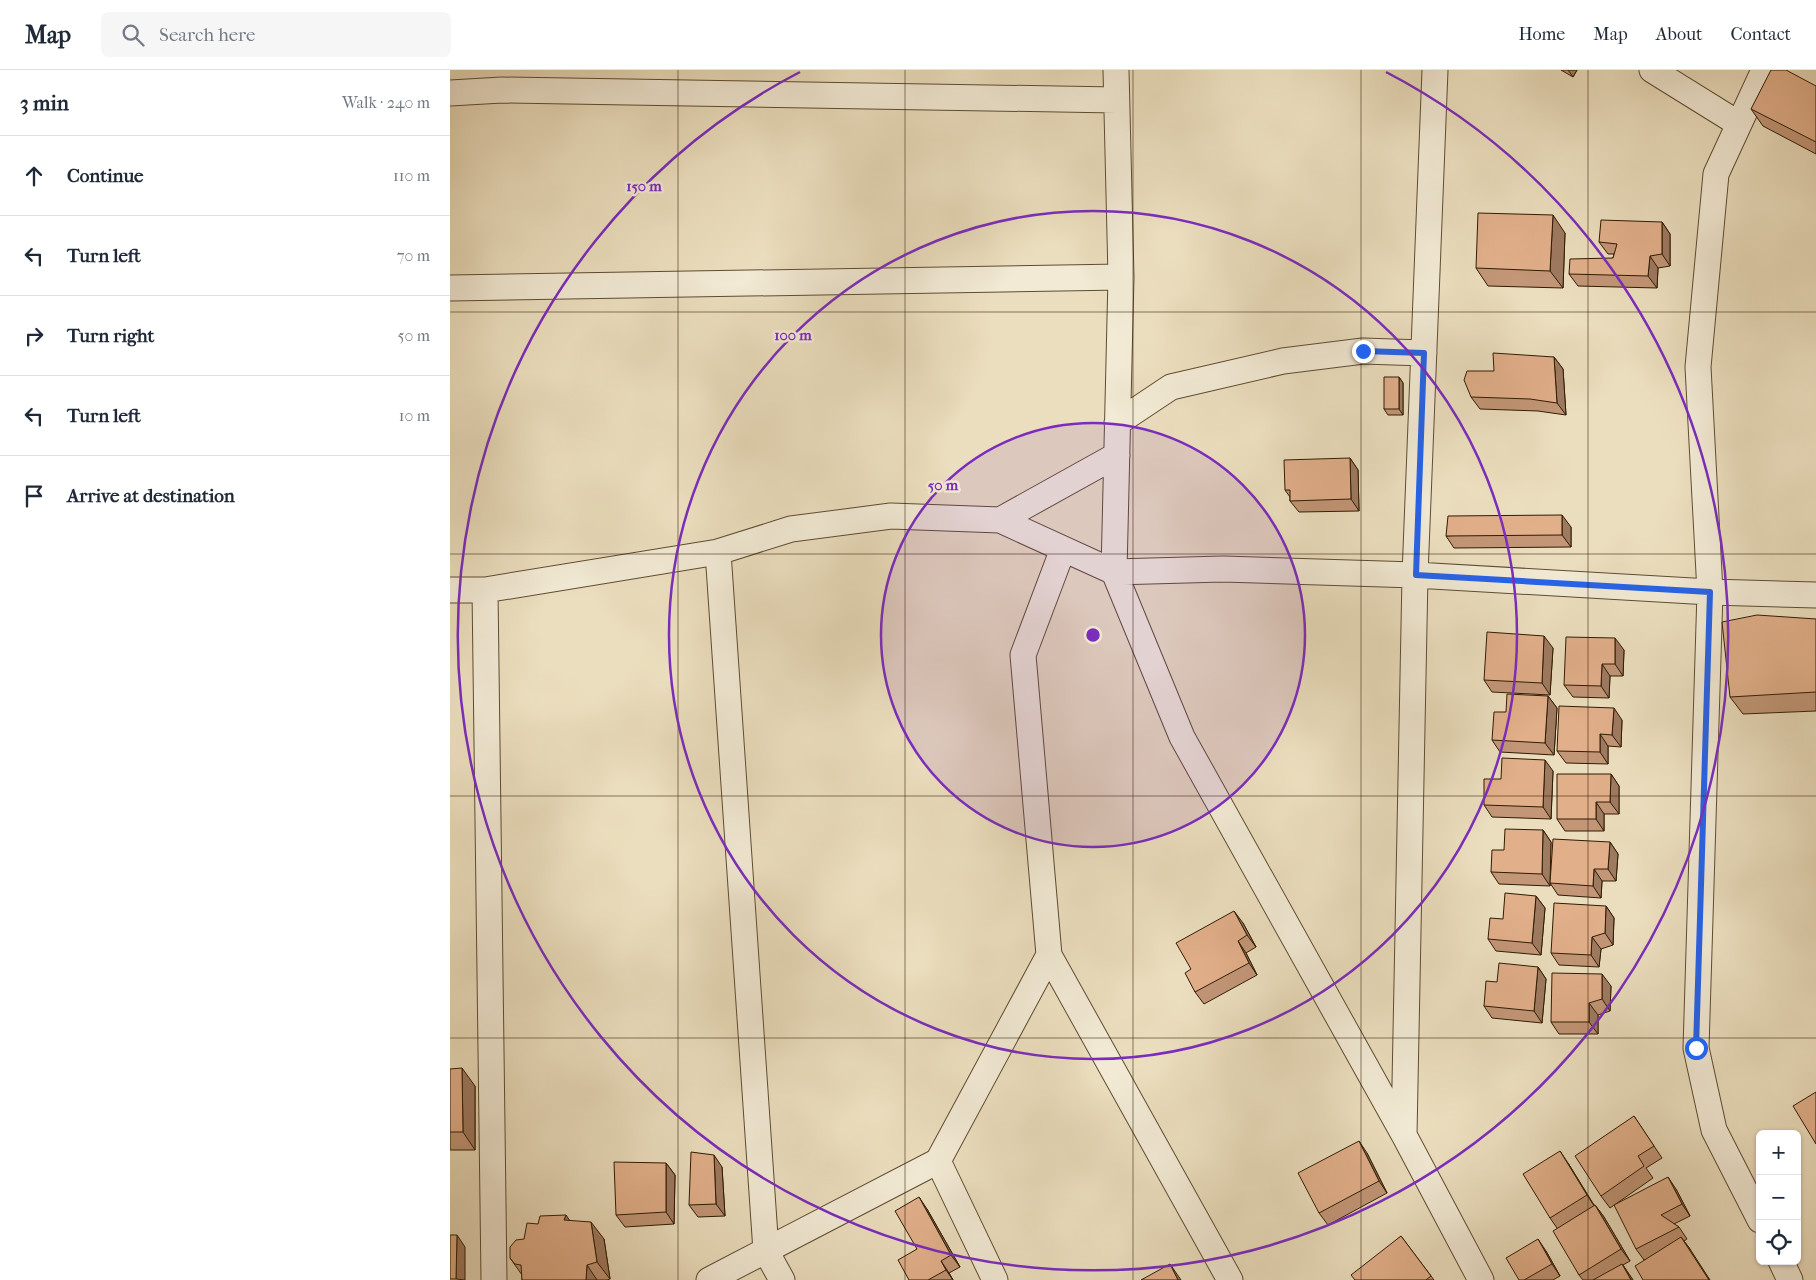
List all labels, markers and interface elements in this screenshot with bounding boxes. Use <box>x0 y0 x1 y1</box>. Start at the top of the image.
search box <box>101 12 451 57</box>
text: Map <box>25 21 71 49</box>
icon: search <box>119 21 147 49</box>
text: Search here <box>159 24 255 46</box>
text: Home <box>1518 24 1565 45</box>
text: Map <box>1593 24 1628 45</box>
text: About <box>1656 24 1702 45</box>
text: Contact <box>1730 24 1791 45</box>
text: 3 min <box>20 91 69 115</box>
text: Walk · 240 m <box>342 93 430 112</box>
icon: ahead <box>20 162 48 190</box>
text: Continue <box>67 165 143 187</box>
text: 110 m <box>393 166 430 185</box>
text: 150 m <box>626 177 662 195</box>
icon: left <box>20 242 48 270</box>
text: Turn left <box>67 245 141 267</box>
text: 70 m <box>397 246 430 265</box>
icon: right <box>20 322 48 350</box>
text: Turn right <box>67 325 154 347</box>
text: 50 m <box>398 326 430 345</box>
text: 100 m <box>774 326 812 344</box>
route end <box>1352 340 1375 363</box>
icon: left <box>20 402 48 430</box>
text: Turn left <box>67 405 141 427</box>
text: 10 m <box>399 406 430 425</box>
text: 50 m <box>928 476 959 494</box>
icon: arrive <box>20 482 48 510</box>
text: Arrive at destination <box>67 485 235 507</box>
centre of rings <box>1084 626 1102 644</box>
route start <box>1685 1037 1708 1060</box>
map controls <box>1756 1130 1801 1265</box>
button: + <box>1756 1130 1801 1175</box>
button: − <box>1756 1175 1801 1220</box>
button: locate <box>1756 1220 1801 1265</box>

